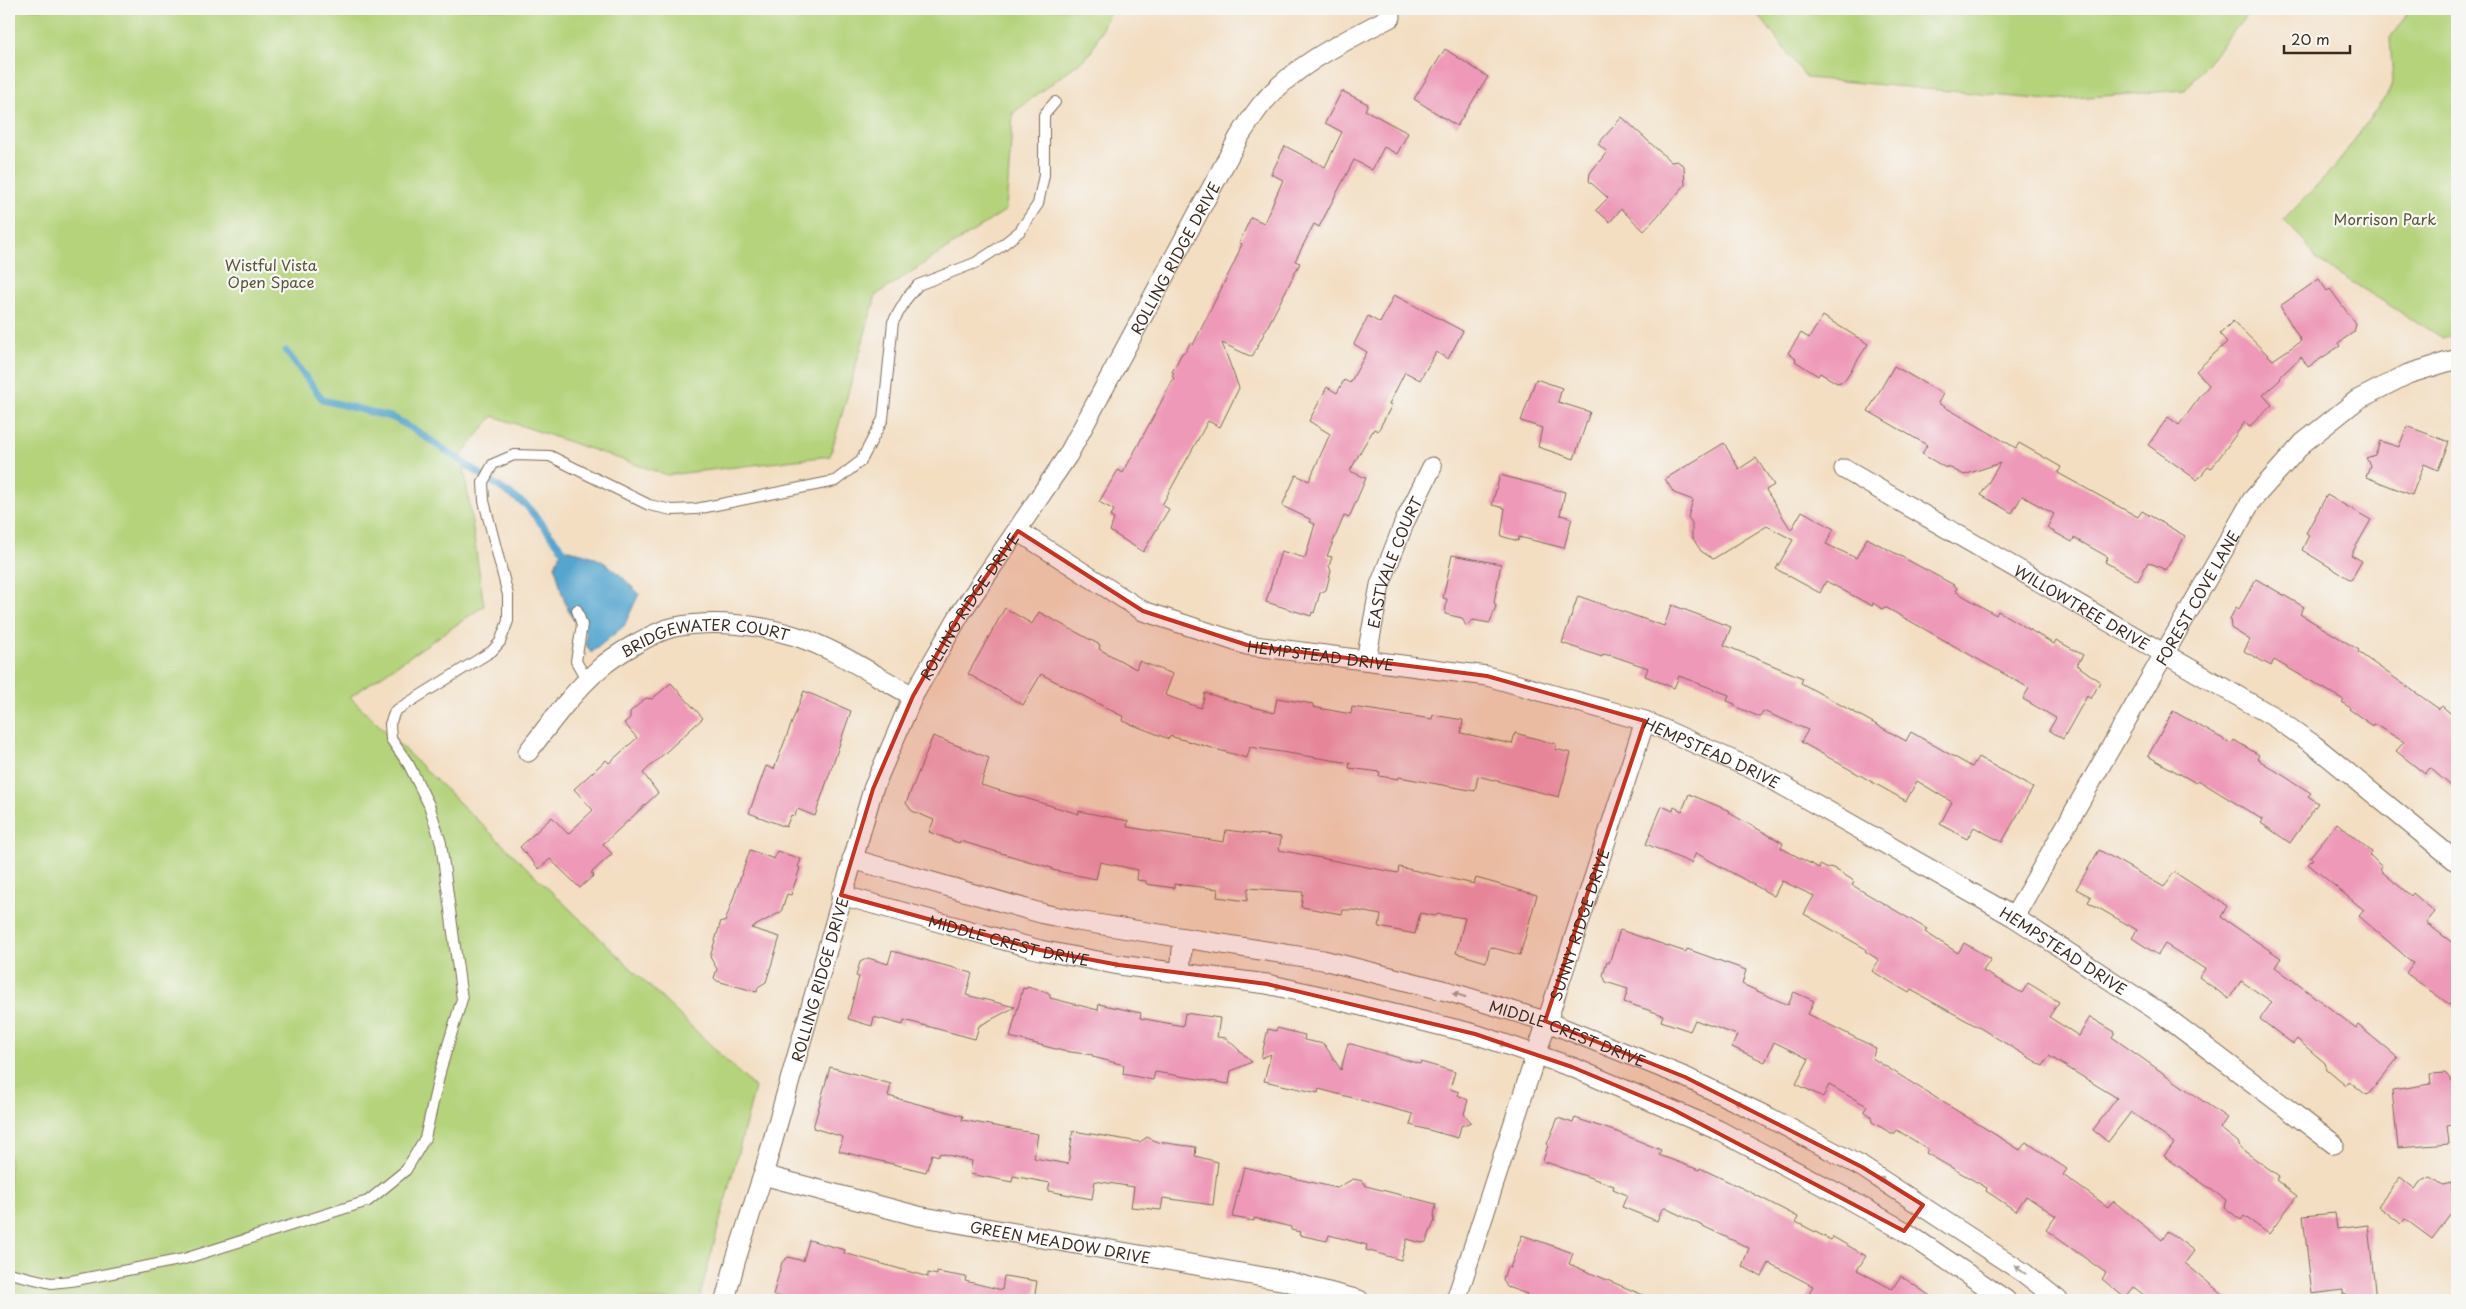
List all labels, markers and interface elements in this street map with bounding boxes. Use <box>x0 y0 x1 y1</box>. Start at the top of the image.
scale bar <box>2284 22 2350 54</box>
text: 20 m <box>2291 27 2330 50</box>
street label: ROLLING RIDGE DRIVE <box>1124 177 1225 338</box>
park label: Morrison Park <box>2334 207 2436 230</box>
park label: Wistful Vista Open Space <box>225 253 318 293</box>
street label: EASTVALE COURT <box>1361 491 1428 630</box>
street label: FOREST COVE LANE <box>2149 526 2244 669</box>
street label: ROLLING RIDGE DRIVE <box>913 528 1024 684</box>
street label: WILLOWTREE DRIVE <box>2010 558 2154 655</box>
street label: BRIDGEWATER COURT <box>616 612 793 662</box>
street label: HEMPSTEAD DRIVE <box>1246 634 1395 675</box>
street label: HEMPSTEAD DRIVE <box>1640 711 1785 793</box>
street label: SUNNY RIDGE DRIVE <box>1543 845 1614 1004</box>
street label: ROLLING RIDGE DRIVE <box>784 894 853 1065</box>
street label: HEMPSTEAD DRIVE <box>1996 900 2132 1000</box>
one-way arrow <box>881 904 896 912</box>
street label: MIDDLE CREST DRIVE <box>926 908 1091 971</box>
one-way arrow <box>1106 961 1122 969</box>
one-way arrow <box>1267 982 1282 990</box>
one-way arrow <box>1452 991 1467 999</box>
street label: MIDDLE CREST DRIVE <box>1487 993 1649 1072</box>
one-way arrow <box>1493 1039 1508 1047</box>
one-way arrow <box>1734 1100 1748 1108</box>
one-way arrow <box>1878 1176 1891 1185</box>
street label: GREEN MEADOW DRIVE <box>968 1214 1153 1268</box>
one-way arrow <box>2013 1265 2027 1275</box>

